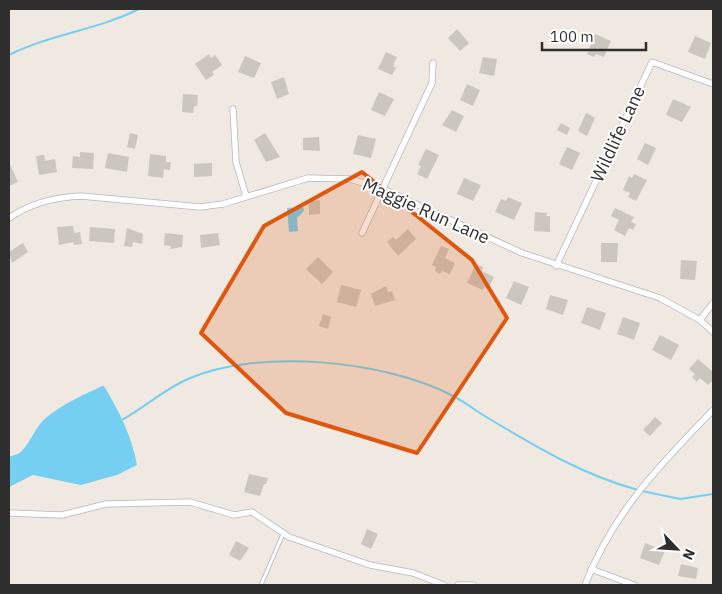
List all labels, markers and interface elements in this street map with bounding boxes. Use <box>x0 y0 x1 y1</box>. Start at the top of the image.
scale bar <box>542 20 646 52</box>
text: 100 m <box>550 27 594 46</box>
street label: Wildlife Lane <box>585 82 650 186</box>
street label: Maggie Run Lane <box>359 172 493 249</box>
north arrow <box>652 524 702 574</box>
text: N <box>678 546 699 563</box>

